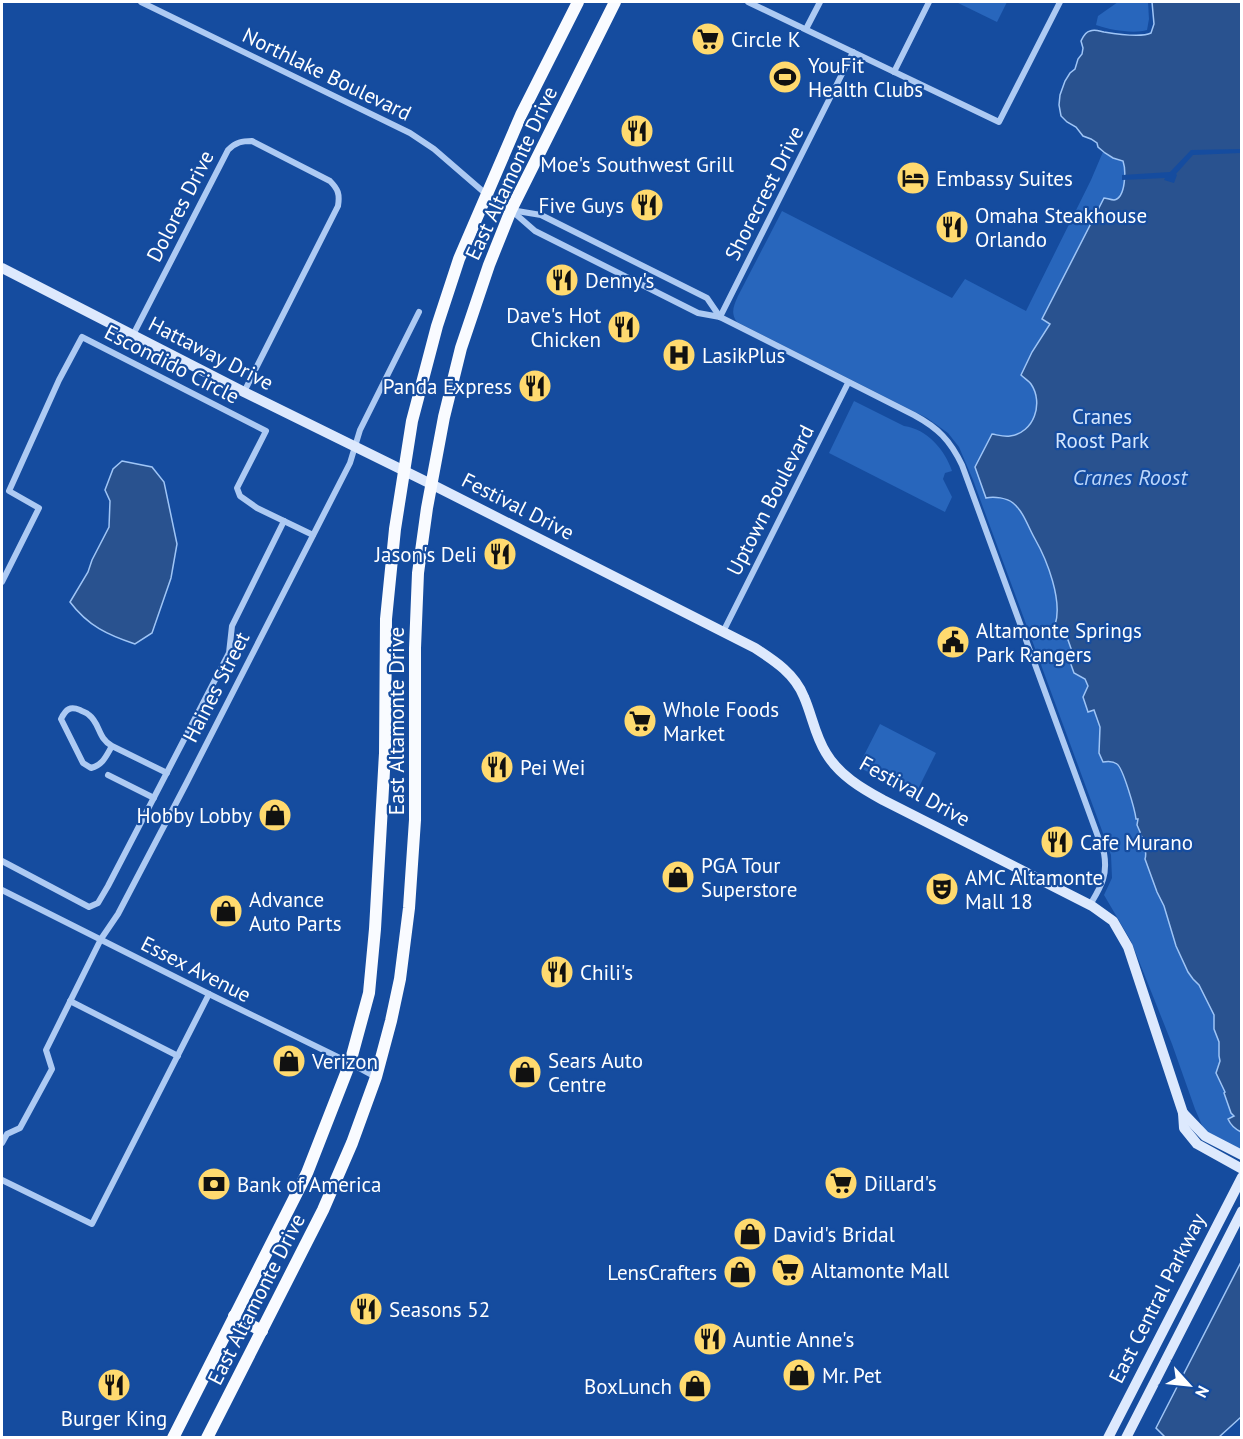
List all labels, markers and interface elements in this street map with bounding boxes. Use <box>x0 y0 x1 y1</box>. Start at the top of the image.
street label: Northlake Boulevard <box>238 21 416 127</box>
supermarket icon: Circle K <box>690 21 726 57</box>
place label: Circle K <box>731 26 801 53</box>
place label: YouFit Health Clubs <box>808 52 923 103</box>
sports icon: YouFit Health Clubs <box>767 59 803 95</box>
street label: East Altamonte Drive <box>459 82 563 264</box>
restaurant icon: Moe's Southwest Grill <box>619 113 655 149</box>
street label: Shorecrest Drive <box>719 121 809 265</box>
street label: Dolores Drive <box>140 146 220 266</box>
place label: Moe's Southwest Grill <box>540 151 734 178</box>
hotel icon: Embassy Suites <box>895 160 931 196</box>
place label: Embassy Suites <box>936 165 1073 192</box>
restaurant icon: Five Guys <box>629 187 665 223</box>
place label: Five Guys <box>539 192 624 219</box>
place label: Omaha Steakhouse Orlando <box>975 202 1147 253</box>
restaurant icon: Omaha Steakhouse Orlando <box>934 209 970 245</box>
restaurant icon: Denny's <box>544 262 580 298</box>
place label: Denny's <box>585 267 654 294</box>
place label: Dave's Hot Chicken <box>506 302 601 353</box>
restaurant icon: Dave's Hot Chicken <box>606 309 642 345</box>
street label: Hattaway Drive <box>144 310 278 396</box>
street label: Escondido Circle <box>100 318 244 410</box>
hospital icon: LasikPlus <box>661 337 697 373</box>
place label: LasikPlus <box>702 342 785 369</box>
restaurant icon: Panda Express <box>517 368 553 404</box>
place label: Panda Express <box>383 373 512 400</box>
park label: Cranes Roost Park <box>1055 403 1149 454</box>
street label: Uptown Boulevard <box>720 420 820 580</box>
water label: Cranes Roost <box>1073 463 1188 491</box>
street label: Festival Drive <box>457 466 579 546</box>
restaurant icon: Jason's Deli <box>482 536 518 572</box>
place label: Jason's Deli <box>374 541 477 568</box>
place label: Altamonte Springs Park Rangers <box>976 617 1142 668</box>
public building icon: Altamonte Springs Park Rangers <box>935 624 971 660</box>
street label: Haines Street <box>177 627 255 747</box>
street label: East Altamonte Drive <box>383 627 410 815</box>
place label: Whole Foods Market <box>663 696 779 747</box>
supermarket icon: Whole Foods Market <box>622 703 658 739</box>
restaurant icon: Pei Wei <box>479 749 515 785</box>
street label: Festival Drive <box>855 750 975 832</box>
place label: Pei Wei <box>520 754 585 781</box>
shop icon: Hobby Lobby <box>257 797 293 833</box>
place label: Hobby Lobby <box>136 802 252 829</box>
restaurant icon: Cafe Murano <box>1039 824 1075 860</box>
place label: Cafe Murano <box>1080 829 1193 856</box>
place label: PGA Tour Superstore <box>701 852 797 903</box>
shop icon: PGA Tour Superstore <box>660 859 696 895</box>
place label: AMC Altamonte Mall 18 <box>965 864 1103 915</box>
theatre icon: AMC Altamonte Mall 18 <box>924 871 960 907</box>
place label: Advance Auto Parts <box>249 886 342 937</box>
shop icon: Advance Auto Parts <box>208 893 244 929</box>
street label: Essex Avenue <box>136 930 256 1008</box>
restaurant icon: Chili's <box>539 954 575 990</box>
place label: Chili's <box>580 959 633 986</box>
shop icon: Verizon <box>271 1043 307 1079</box>
place label: Sears Auto Centre <box>548 1047 643 1098</box>
place label: Verizon <box>311 1048 378 1075</box>
shop icon: Sears Auto Centre <box>507 1054 543 1090</box>
supermarket icon: Dillard's <box>823 1165 859 1201</box>
bank icon: Bank of America <box>196 1166 232 1202</box>
place label: Dillard's <box>864 1170 937 1197</box>
place label: Bank of America <box>237 1171 382 1198</box>
street label: East Central Parkway <box>1102 1208 1212 1388</box>
street label: East Altamonte Drive <box>201 1209 311 1389</box>
shop icon: David's Bridal <box>732 1216 768 1252</box>
place label: David's Bridal <box>773 1221 895 1248</box>
supermarket icon: Altamonte Mall <box>770 1252 806 1288</box>
shop icon: LensCrafters <box>722 1254 758 1290</box>
place label: Altamonte Mall <box>811 1257 949 1284</box>
place label: LensCrafters <box>607 1259 717 1286</box>
restaurant icon: Seasons 52 <box>348 1291 384 1327</box>
place label: Seasons 52 <box>389 1296 490 1323</box>
restaurant icon: Auntie Anne's <box>692 1321 728 1357</box>
place label: Auntie Anne's <box>733 1326 854 1353</box>
north arrow <box>1159 1355 1219 1415</box>
shop icon: Mr. Pet <box>781 1357 817 1393</box>
place label: Mr. Pet <box>822 1362 882 1389</box>
restaurant icon: Burger King <box>96 1367 132 1403</box>
shop icon: BoxLunch <box>677 1368 713 1404</box>
place label: BoxLunch <box>584 1373 672 1400</box>
text: N <box>1191 1383 1214 1401</box>
place label: Burger King <box>61 1405 167 1432</box>

